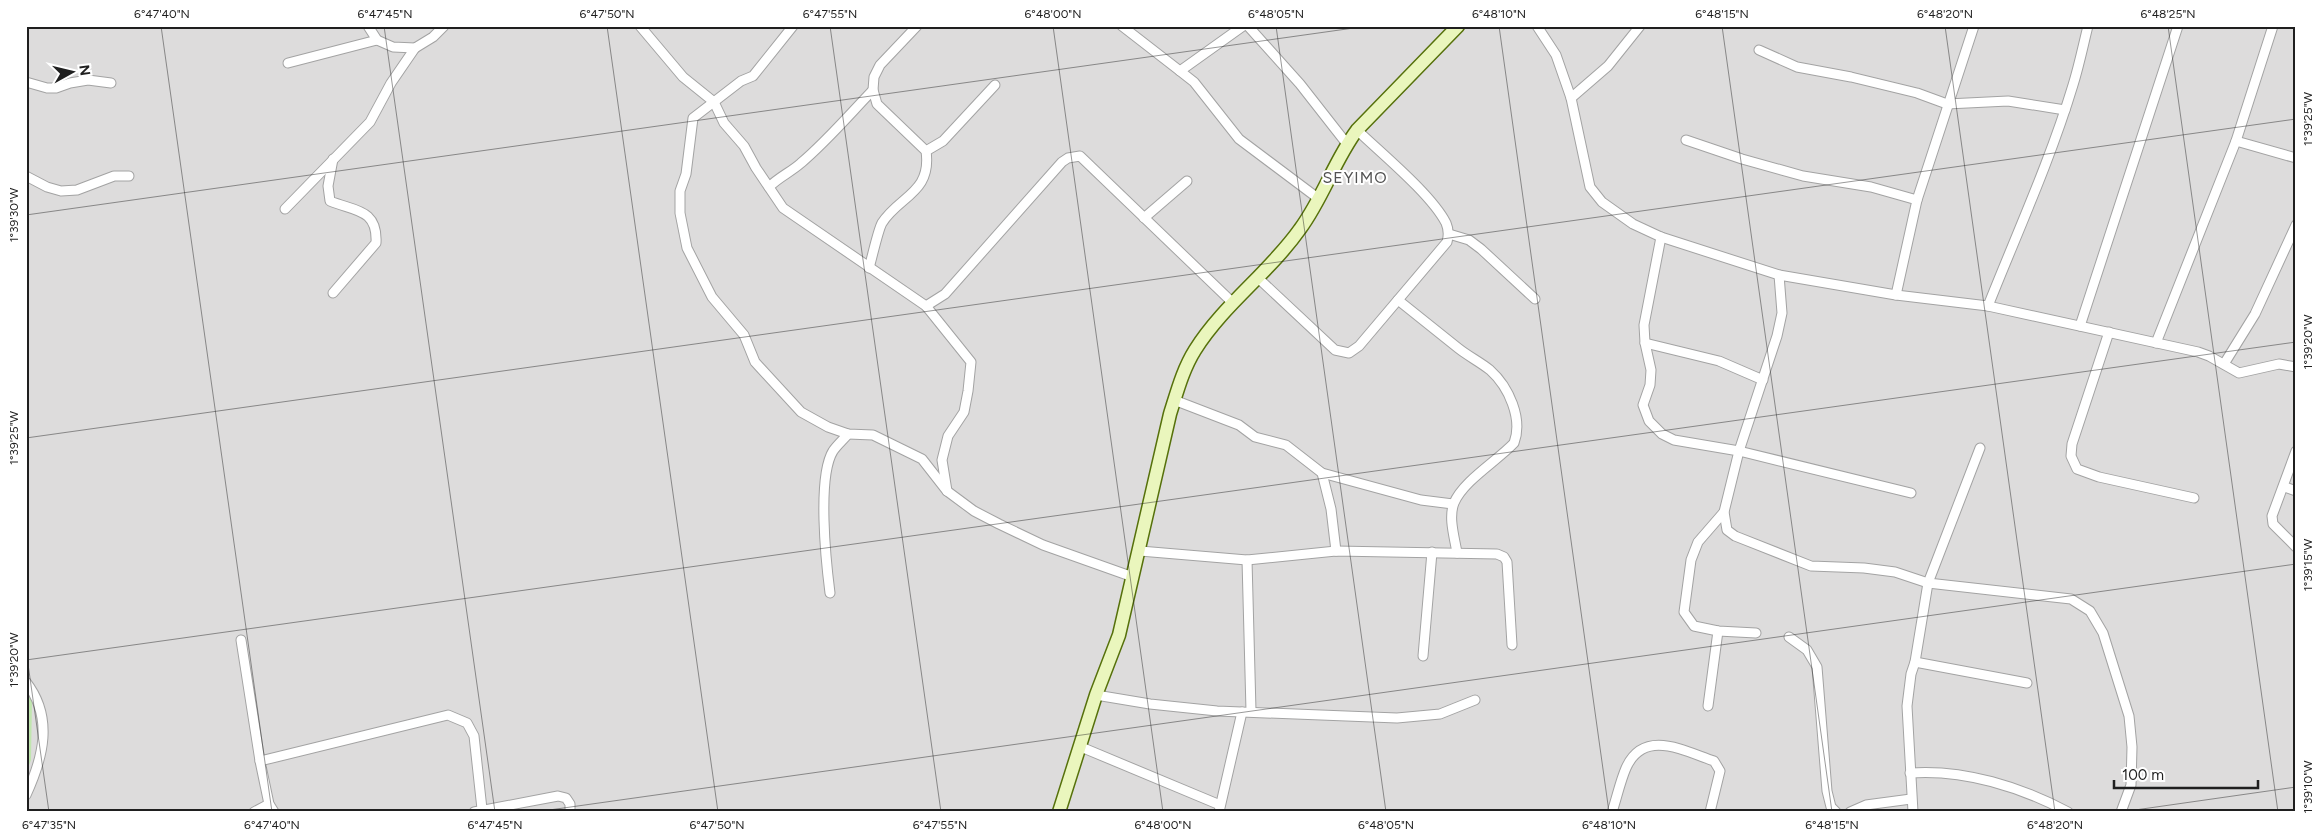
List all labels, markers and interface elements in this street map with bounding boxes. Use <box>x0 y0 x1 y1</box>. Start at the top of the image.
text: 6°47'40"N <box>134 7 190 21</box>
text: 6°47'45"N <box>358 7 413 21</box>
text: 6°47'50"N <box>579 7 635 21</box>
text: 6°47'55"N <box>803 7 857 21</box>
text: 6°48'00"N <box>1025 7 1081 21</box>
text: 6°48'05"N <box>1248 7 1304 21</box>
text: 6°48'10"N <box>1472 7 1526 21</box>
text: 6°48'15"N <box>1695 7 1749 21</box>
text: 6°48'20"N <box>1917 7 1973 21</box>
text: 6°48'25"N <box>2140 7 2196 21</box>
north arrow <box>48 48 98 98</box>
text: N <box>75 64 94 77</box>
text: 1°39'25"W <box>2301 91 2315 146</box>
district label: SEYIMO <box>1322 168 1388 187</box>
text: 1°39'30"W <box>7 187 21 242</box>
text: 1°39'20"W <box>2301 314 2315 369</box>
text: 1°39'25"W <box>7 410 21 465</box>
text: 1°39'15"W <box>2301 538 2315 591</box>
text: 1°39'20"W <box>7 632 21 687</box>
scale bar <box>2114 758 2258 790</box>
text: 1°39'10"W <box>2301 760 2315 814</box>
text: 100 m <box>2122 766 2164 784</box>
text: 6°47'35"N <box>22 818 76 832</box>
text: 6°47'40"N <box>244 818 300 832</box>
text: 6°47'45"N <box>468 818 523 832</box>
text: 6°47'50"N <box>689 818 745 832</box>
text: 6°47'55"N <box>913 818 967 832</box>
text: 6°48'00"N <box>1135 818 1191 832</box>
text: 6°48'05"N <box>1358 818 1414 832</box>
text: 6°48'10"N <box>1582 818 1636 832</box>
text: 6°48'15"N <box>1805 818 1859 832</box>
text: 6°48'20"N <box>2027 818 2083 832</box>

